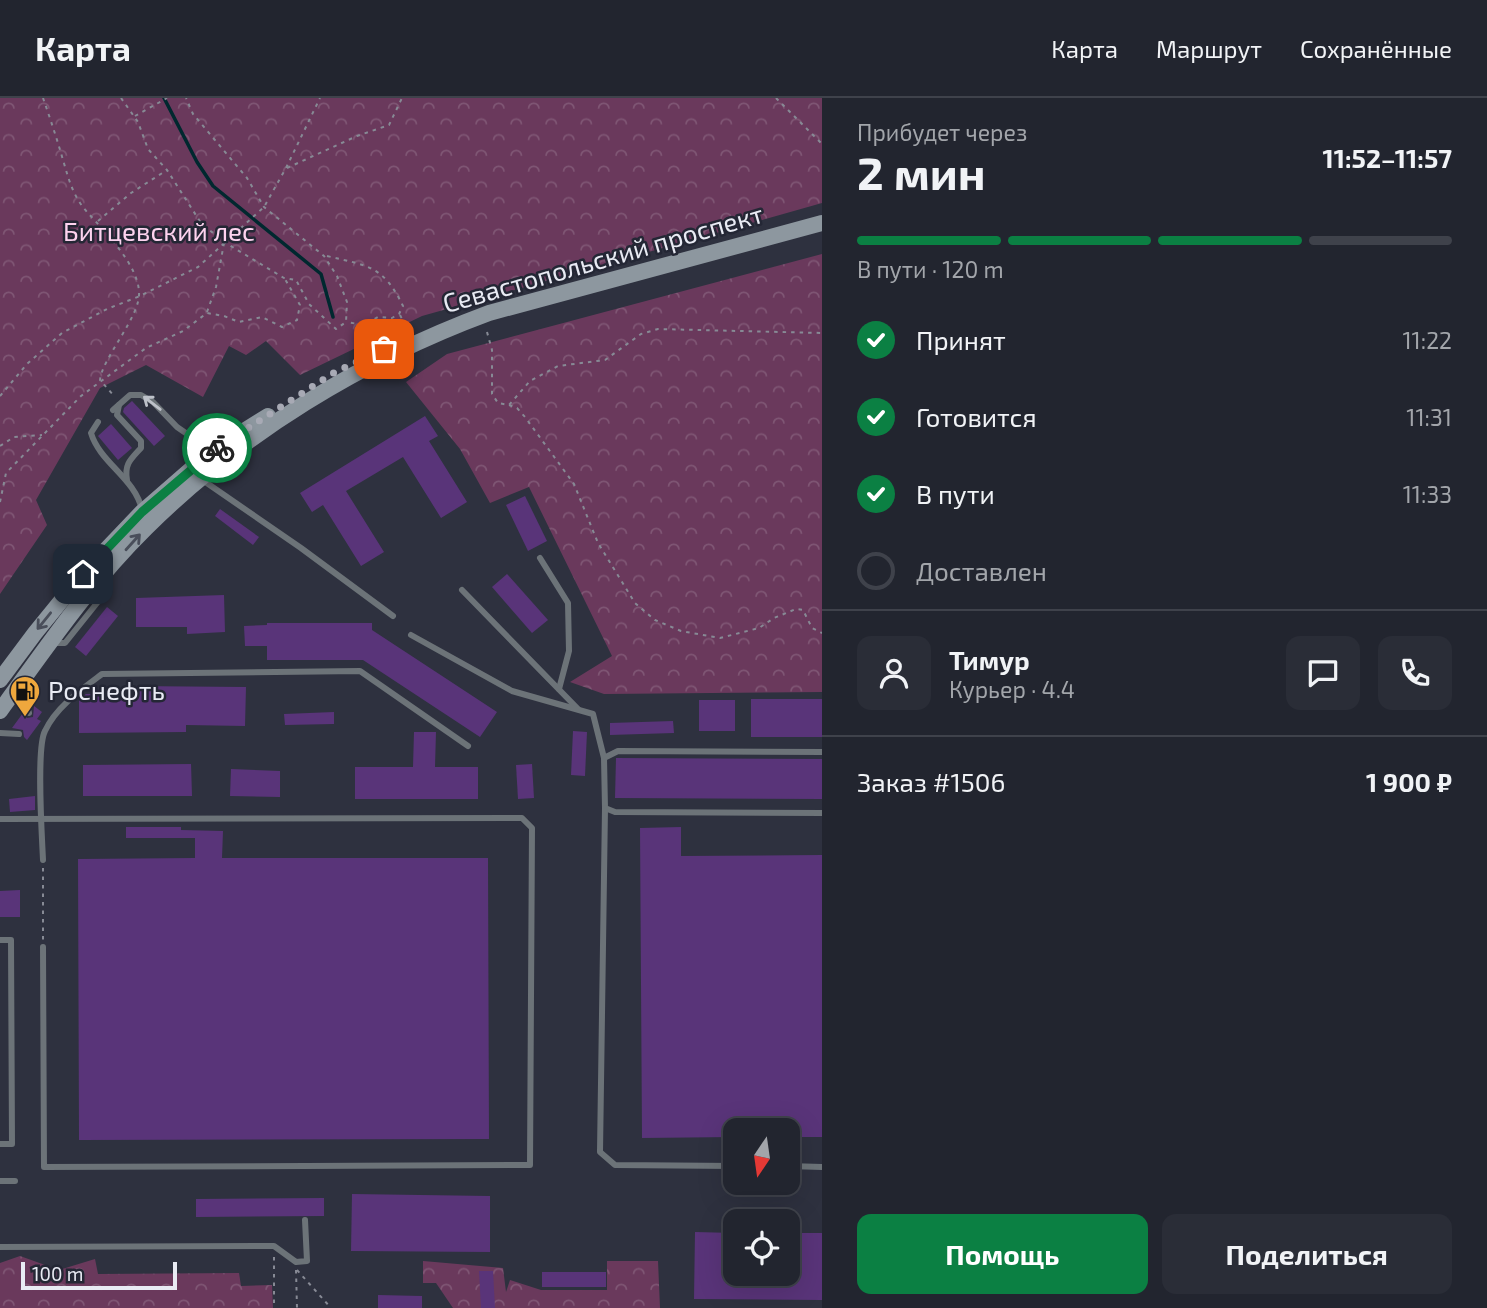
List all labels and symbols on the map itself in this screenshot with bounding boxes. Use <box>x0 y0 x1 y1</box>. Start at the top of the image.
street label: Севастопольский проспект <box>439 197 767 318</box>
park label: Битцевский лес <box>63 215 255 246</box>
pin <box>354 319 414 379</box>
one-way arrow <box>143 396 161 411</box>
courier <box>182 413 252 483</box>
one-way arrow <box>125 534 142 551</box>
pin <box>53 544 113 604</box>
one-way arrow <box>36 612 52 630</box>
fuel station icon: Роснефть <box>8 674 42 718</box>
place label: Роснефть <box>48 674 165 705</box>
north arrow <box>723 1118 800 1195</box>
scale bar <box>21 1259 177 1291</box>

